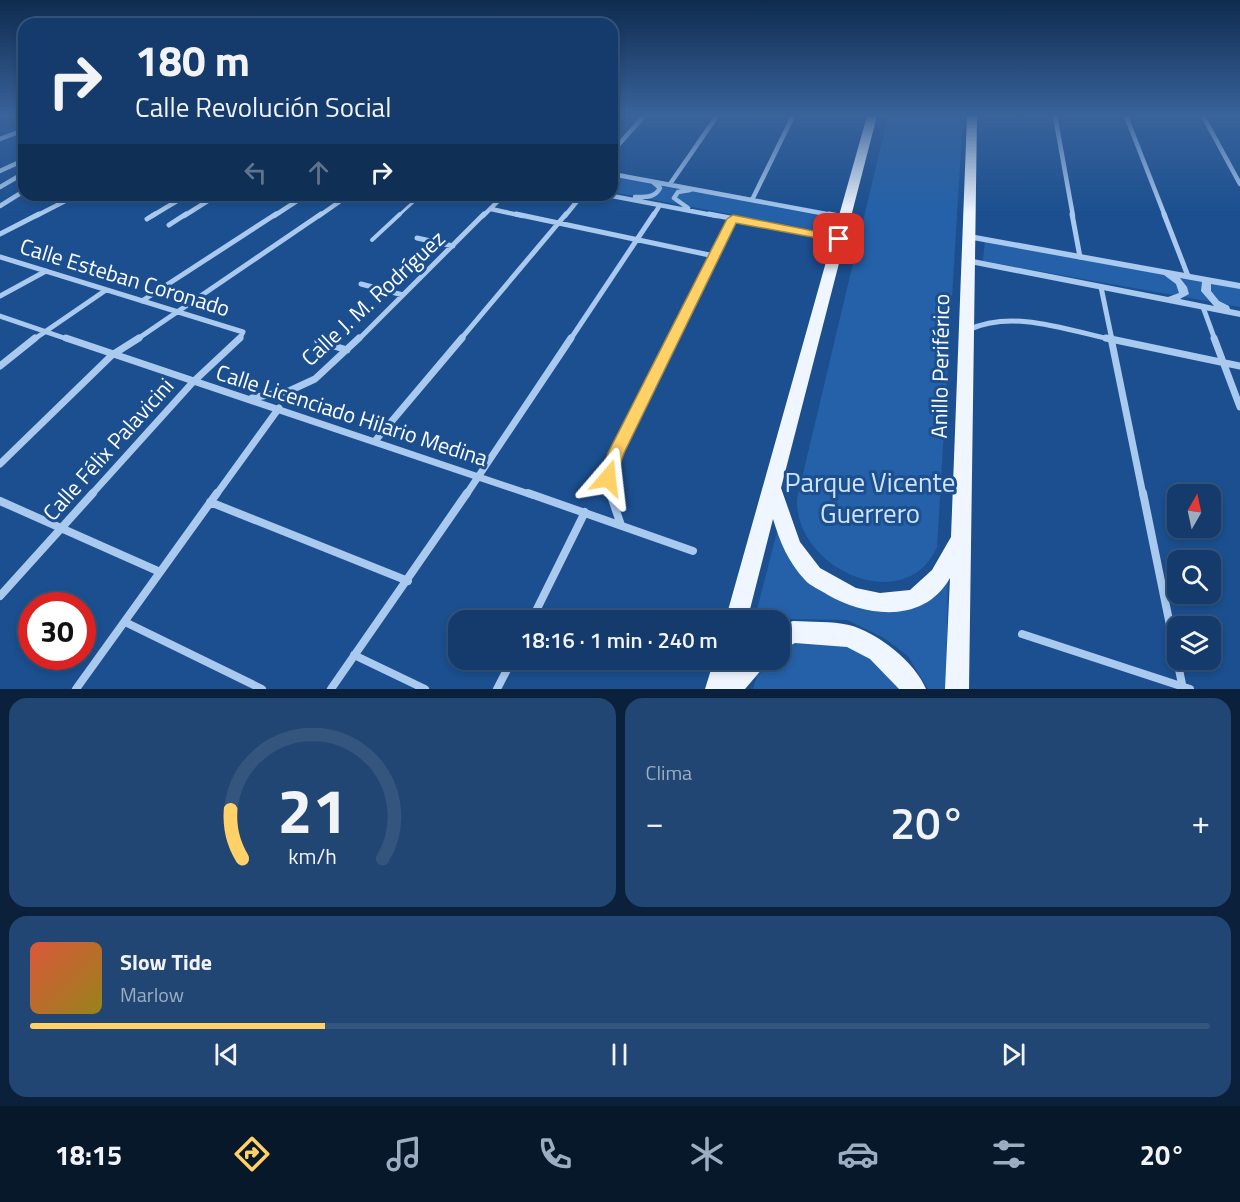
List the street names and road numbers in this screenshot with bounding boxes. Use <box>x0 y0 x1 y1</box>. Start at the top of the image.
street label: Calle J. M. Rodríguez <box>293 222 453 374</box>
street label: Calle Esteban Coronado <box>16 229 234 325</box>
street label: Anillo Periférico <box>922 293 958 439</box>
street label: Calle Licenciado Hilario Medina <box>212 355 492 475</box>
street label: Calle Félix Palavicini <box>34 370 182 528</box>

